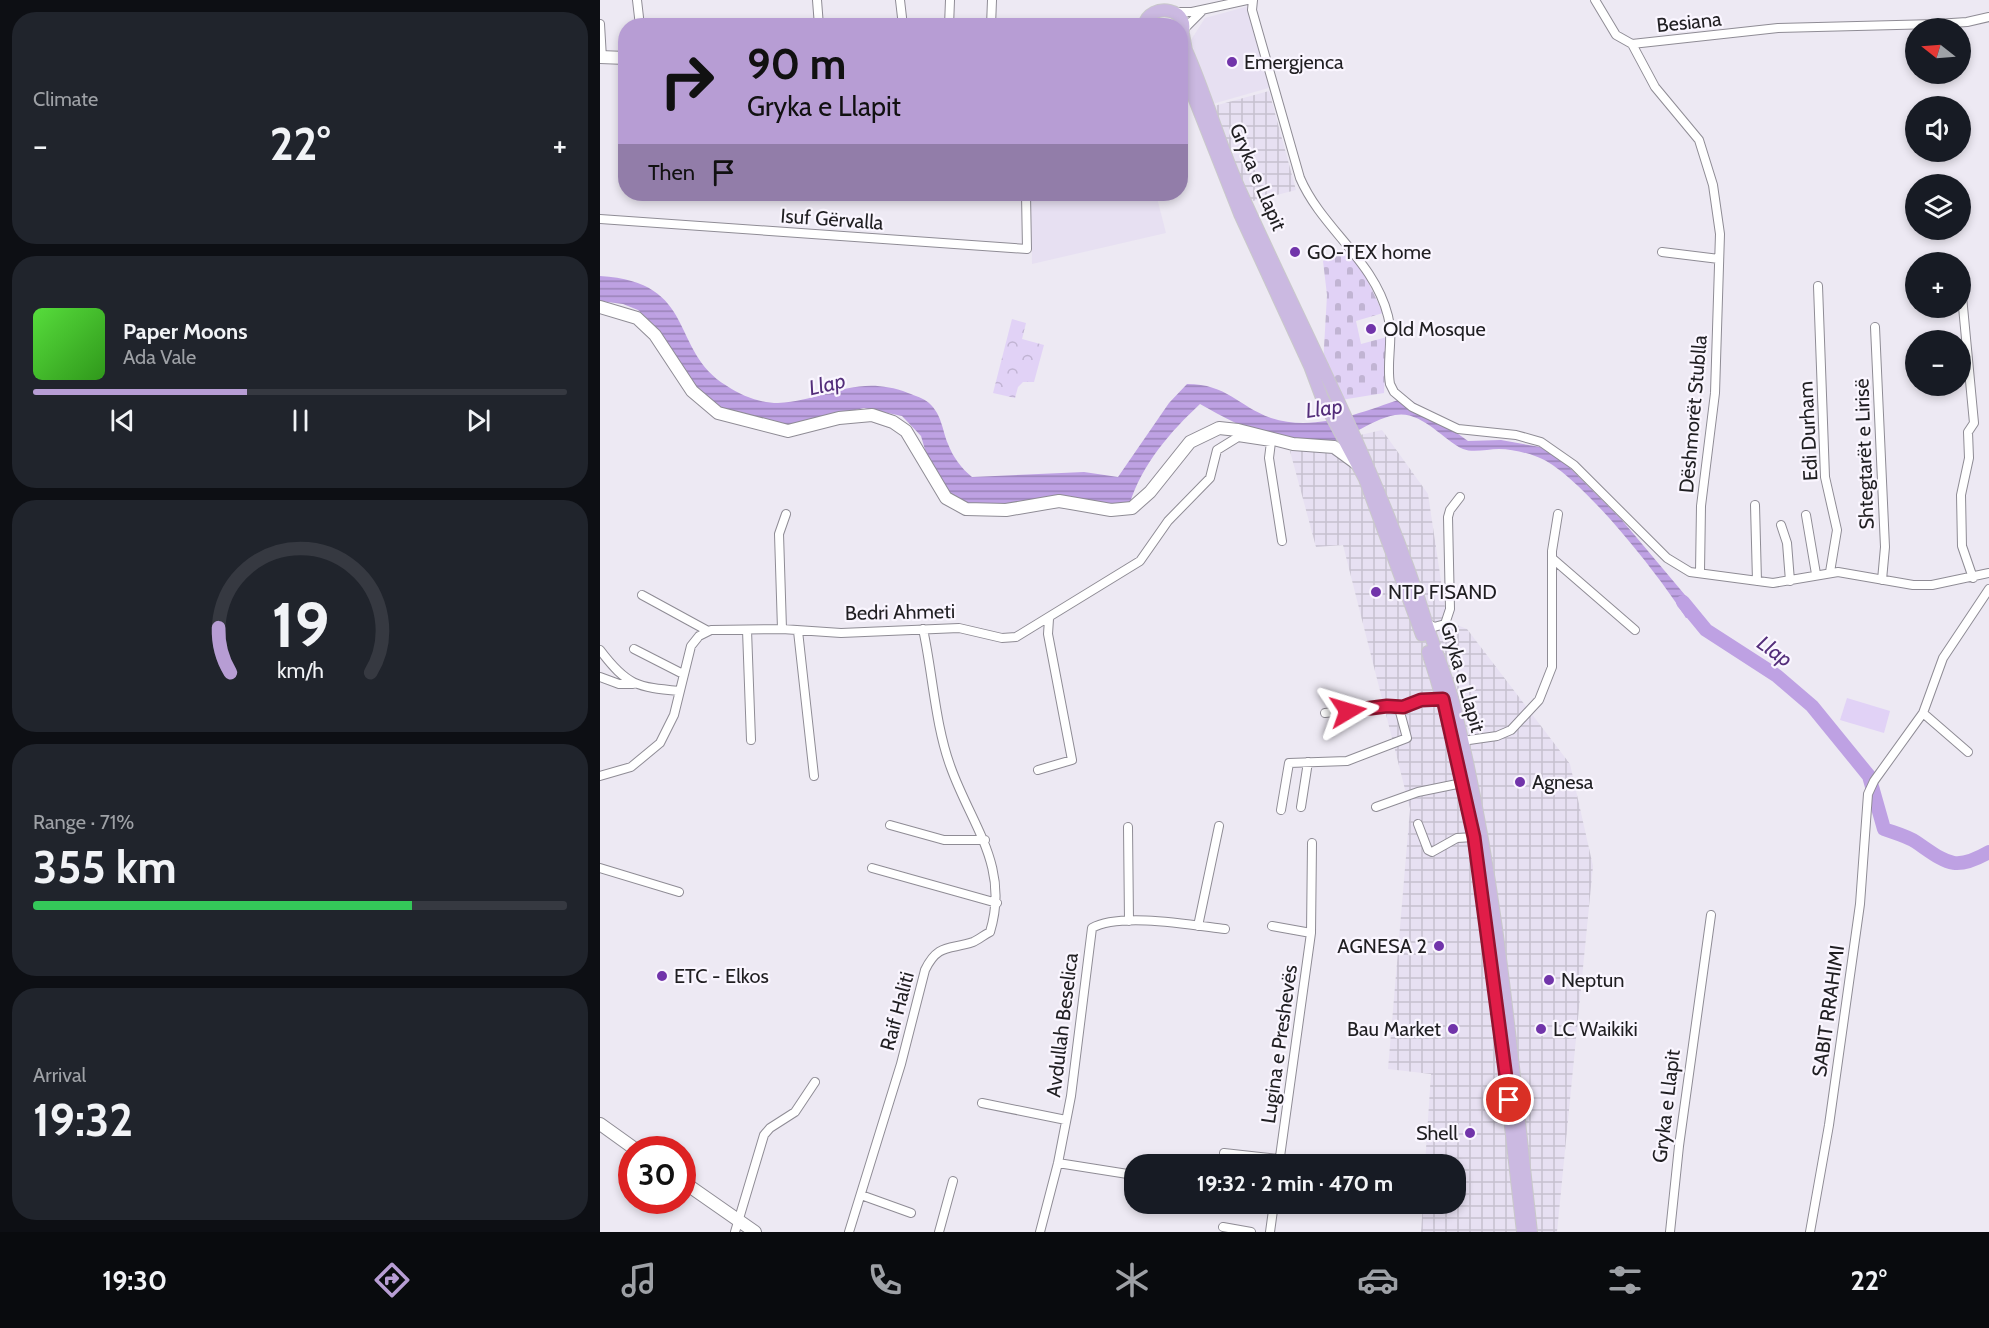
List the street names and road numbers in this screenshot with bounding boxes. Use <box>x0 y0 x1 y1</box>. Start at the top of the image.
street label: Besiana <box>1655 7 1723 37</box>
street label: Gryka e Llapit <box>1225 120 1291 234</box>
street label: Isuf Gërvalla <box>780 203 885 235</box>
street label: Dëshmorët Stublla <box>1674 334 1712 494</box>
street label: Shtegtarët e Lirisë <box>1849 378 1879 530</box>
street label: Edi Durham <box>1793 381 1823 481</box>
street label: Bedri Ahmeti <box>845 599 955 625</box>
street label: Gryka e Llapit <box>1436 619 1490 735</box>
street label: SABIT RRAHIMI <box>1807 943 1849 1079</box>
street label: Avdullah Beselica <box>1041 951 1083 1099</box>
street label: Lugina e Preshevës <box>1256 963 1302 1125</box>
street label: Raif Haliti <box>875 969 919 1053</box>
street label: Gryka e Llapit <box>1647 1048 1685 1164</box>

